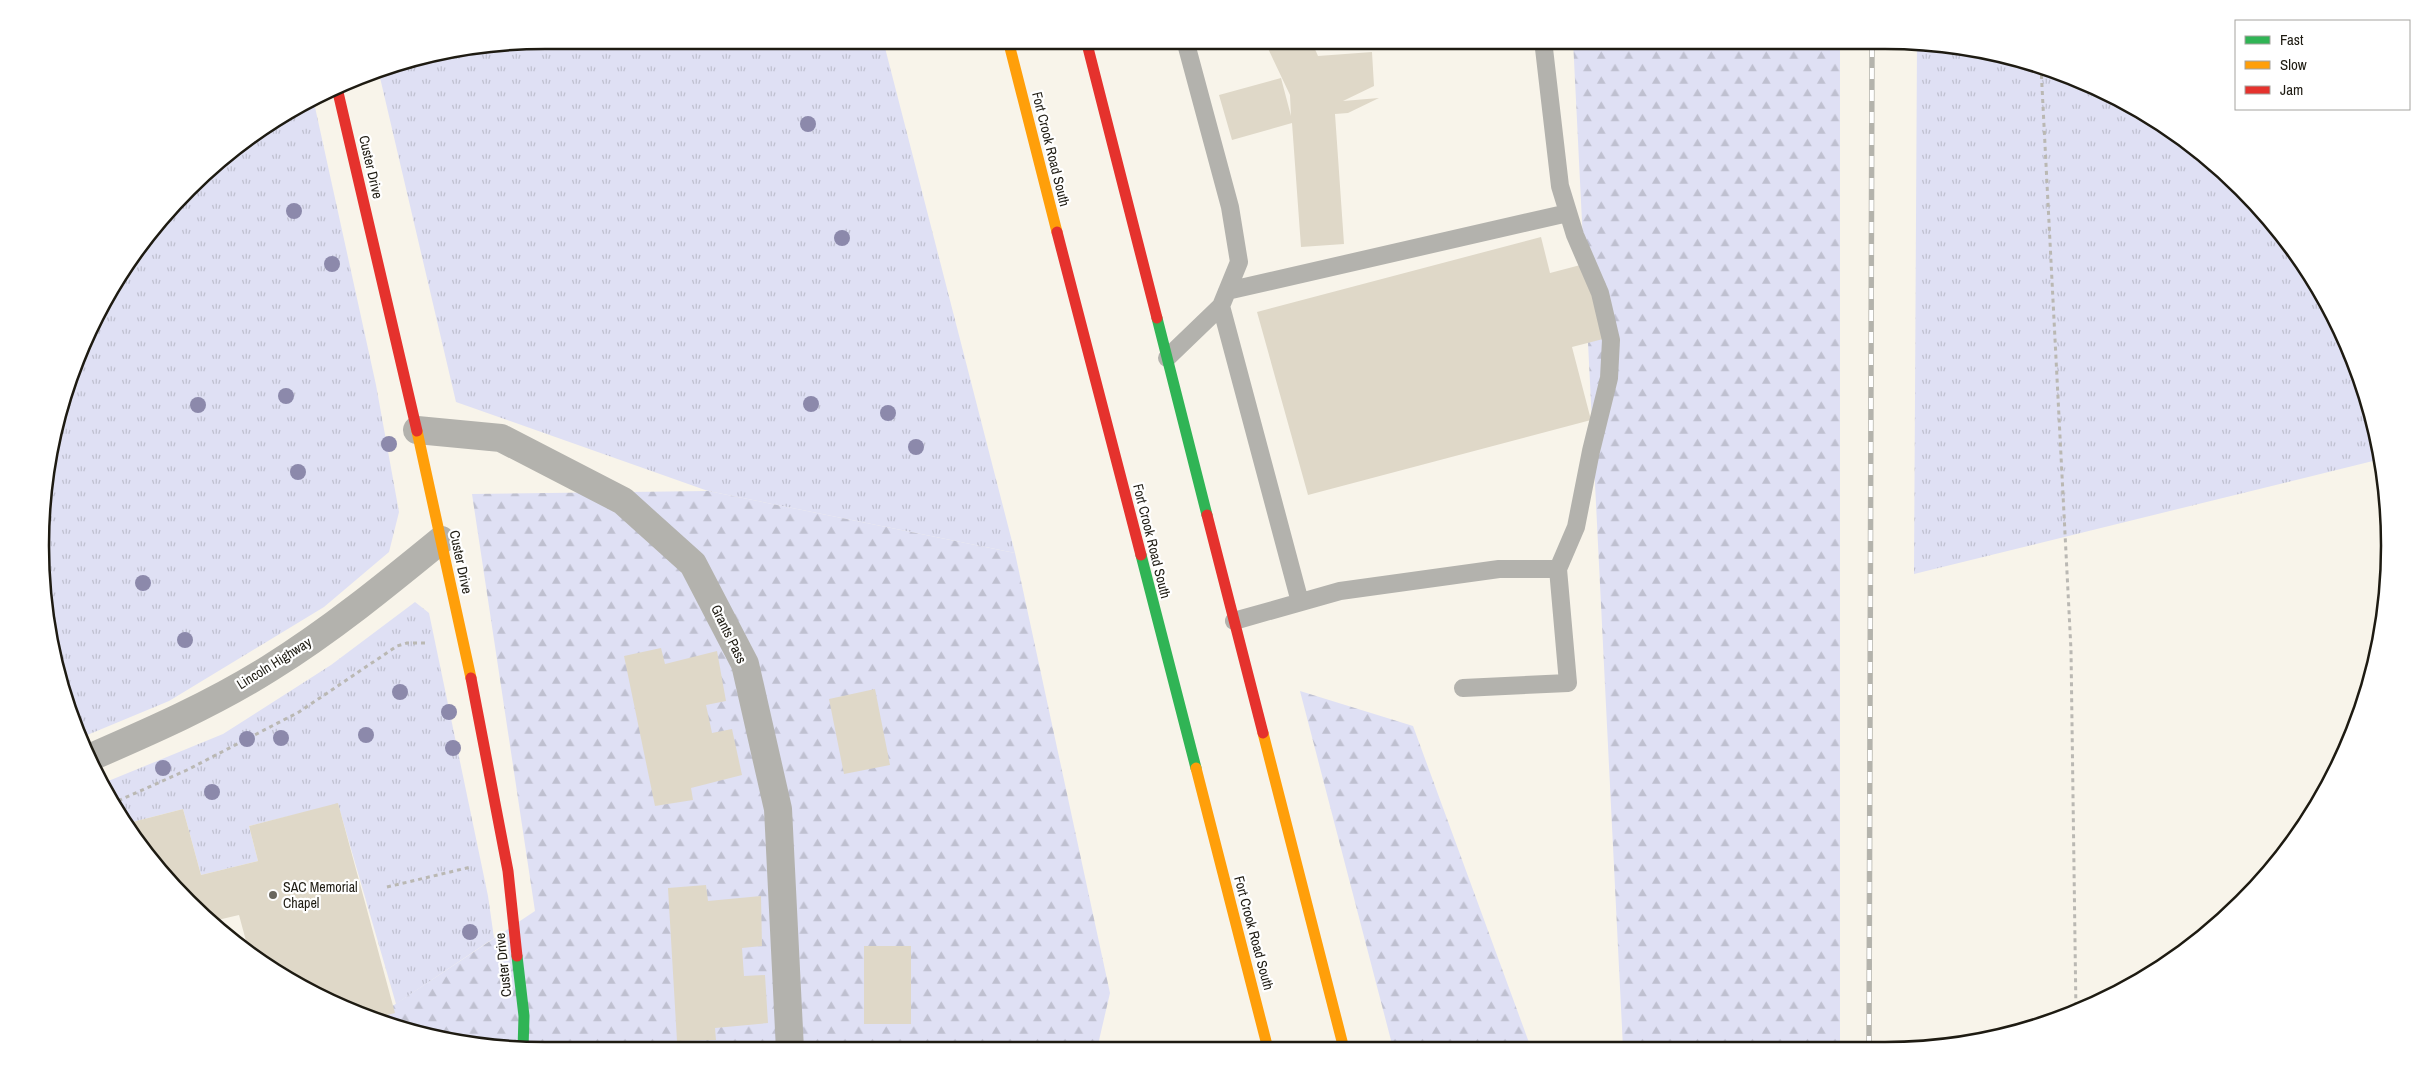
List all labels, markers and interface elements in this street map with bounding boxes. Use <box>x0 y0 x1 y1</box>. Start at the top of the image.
legend <box>2235 20 2410 110</box>
text: Fast <box>2280 29 2304 50</box>
text: Slow <box>2280 54 2307 75</box>
text: Jam <box>2280 79 2303 100</box>
street label: Fort Crook Road South <box>1028 90 1074 208</box>
street label: Custer Drive <box>355 134 387 200</box>
street label: Fort Crook Road South <box>1129 482 1175 600</box>
street label: Custer Drive <box>445 529 477 595</box>
street label: Grants Pass <box>707 602 751 667</box>
street label: Lincoln Highway <box>233 633 315 693</box>
street label: Fort Crook Road South <box>1230 874 1278 992</box>
place label: SAC Memorial Chapel <box>283 878 358 912</box>
marker: SAC Memorial Chapel <box>267 889 279 901</box>
street label: Custer Drive <box>491 932 515 998</box>

